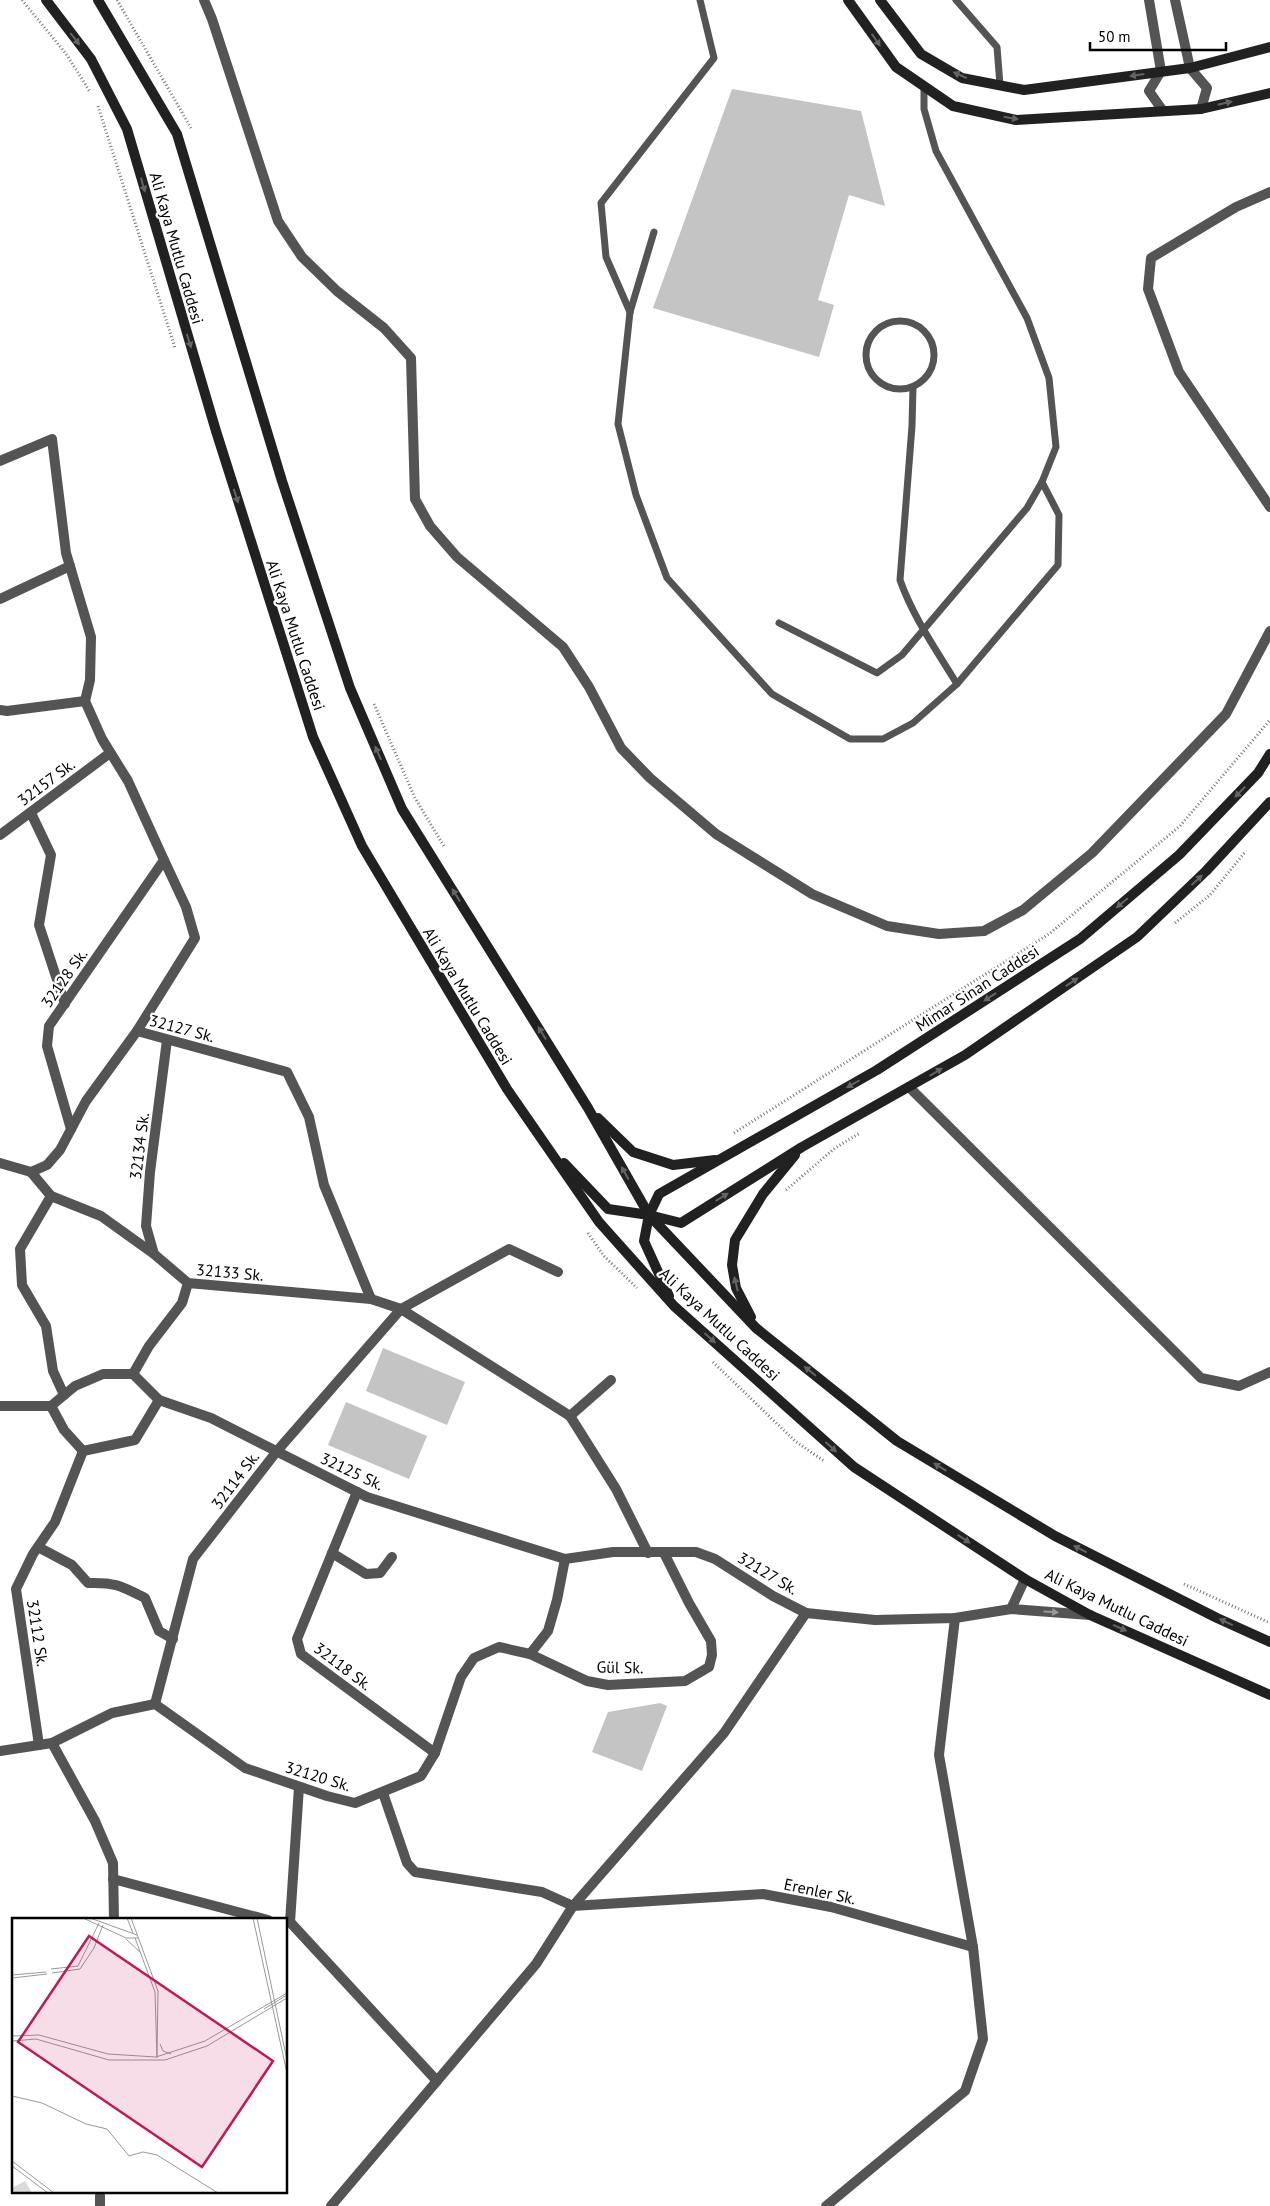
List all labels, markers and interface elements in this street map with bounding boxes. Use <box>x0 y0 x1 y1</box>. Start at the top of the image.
scale bar <box>1090 20 1226 52</box>
text: 50 m <box>1098 27 1131 46</box>
one-way arrow <box>70 32 81 45</box>
one-way arrow <box>871 33 881 47</box>
one-way arrow <box>953 71 967 79</box>
one-way arrow <box>1129 71 1145 79</box>
one-way arrow <box>1218 99 1233 107</box>
one-way arrow <box>1004 115 1020 123</box>
street label: Ali Kaya Mutlu Caddesi <box>146 170 208 326</box>
one-way arrow <box>140 177 148 192</box>
one-way arrow <box>185 333 193 348</box>
one-way arrow <box>233 489 241 504</box>
street label: Ali Kaya Mutlu Caddesi <box>262 557 330 713</box>
one-way arrow <box>374 746 382 760</box>
street label: 32157 Sk. <box>13 754 79 810</box>
one-way arrow <box>1234 785 1246 797</box>
one-way arrow <box>1191 874 1203 886</box>
one-way arrow <box>452 889 461 902</box>
one-way arrow <box>1116 897 1128 908</box>
street label: Ali Kaya Mutlu Caddesi <box>419 924 517 1068</box>
street label: Mimar Sinan Caddesi <box>911 941 1043 1035</box>
street label: 32128 Sk. <box>36 945 92 1011</box>
one-way arrow <box>1065 977 1078 987</box>
one-way arrow <box>983 992 997 1002</box>
street label: 32127 Sk. <box>147 1010 217 1046</box>
one-way arrow <box>537 1027 546 1040</box>
one-way arrow <box>930 1067 943 1076</box>
one-way arrow <box>845 1080 860 1088</box>
street label: 32134 Sk. <box>125 1111 153 1181</box>
one-way arrow <box>620 1166 629 1180</box>
one-way arrow <box>716 1193 729 1202</box>
street label: 32133 Sk. <box>196 1259 264 1285</box>
street label: Ali Kaya Mutlu Caddesi <box>656 1263 784 1385</box>
one-way arrow <box>732 1277 740 1292</box>
one-way arrow <box>703 1333 716 1344</box>
one-way arrow <box>804 1365 817 1376</box>
one-way arrow <box>825 1441 838 1452</box>
street label: 32114 Sk. <box>207 1447 263 1513</box>
street label: 32125 Sk. <box>317 1448 387 1494</box>
one-way arrow <box>934 1462 947 1472</box>
one-way arrow <box>958 1534 971 1544</box>
one-way arrow <box>1073 1545 1088 1553</box>
street label: 32127 Sk. <box>734 1547 802 1599</box>
street label: Ali Kaya Mutlu Caddesi <box>1042 1564 1192 1650</box>
street label: 32112 Sk. <box>23 1598 53 1668</box>
one-way arrow <box>1043 1608 1059 1616</box>
one-way arrow <box>1219 1618 1233 1626</box>
one-way arrow <box>1113 1625 1127 1633</box>
street label: 32118 Sk. <box>310 1638 376 1694</box>
street label: Gül Sk. <box>596 1657 644 1677</box>
street label: 32120 Sk. <box>283 1757 353 1795</box>
street label: Erenler Sk. <box>782 1874 858 1908</box>
inset map <box>12 1918 288 2194</box>

